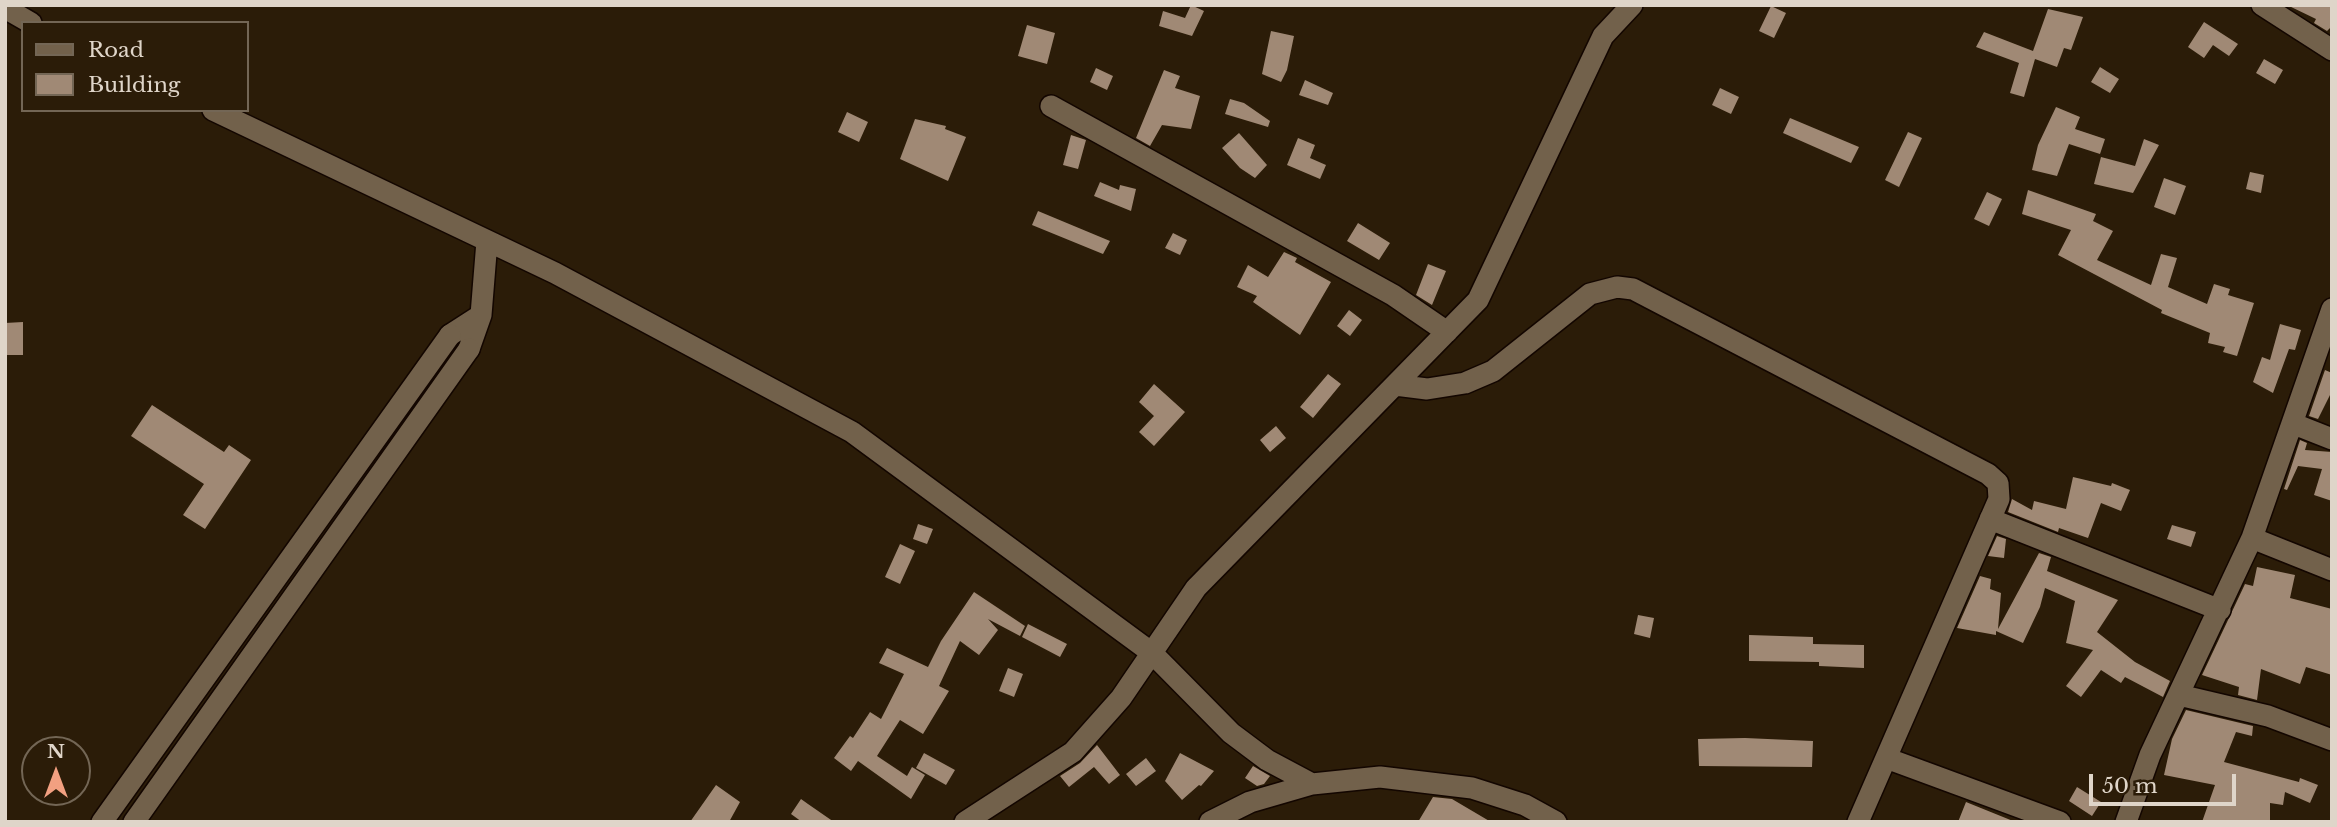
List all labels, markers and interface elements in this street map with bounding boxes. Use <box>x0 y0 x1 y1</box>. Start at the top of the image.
legend <box>21 21 248 112</box>
text: Road <box>88 37 144 63</box>
text: Building <box>88 72 180 98</box>
north arrow <box>21 736 91 806</box>
text: N <box>47 740 65 763</box>
scale bar <box>2092 760 2239 804</box>
text: 50 m <box>2102 773 2157 799</box>

